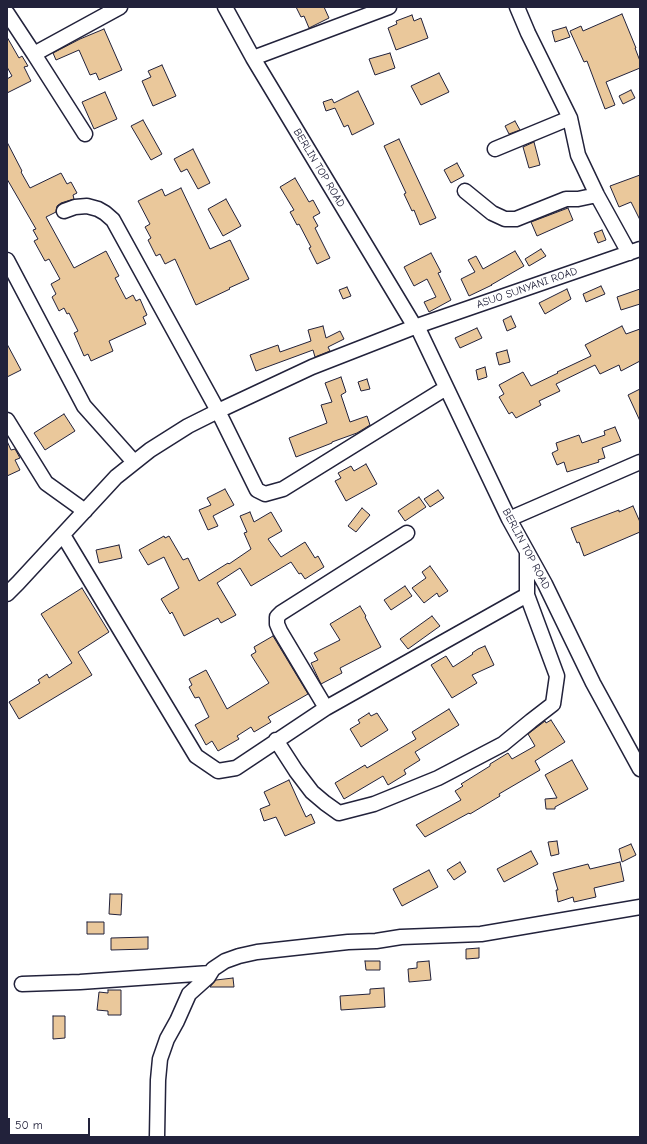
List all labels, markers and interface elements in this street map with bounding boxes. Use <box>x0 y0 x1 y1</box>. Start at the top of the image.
street label: BERLIN TOP ROAD <box>290 126 348 210</box>
street label: ASUO SUNYANI ROAD <box>475 265 579 311</box>
street label: BERLIN TOP ROAD <box>499 506 553 592</box>
scale bar <box>10 1110 92 1136</box>
text: 50 m <box>15 1118 43 1132</box>

